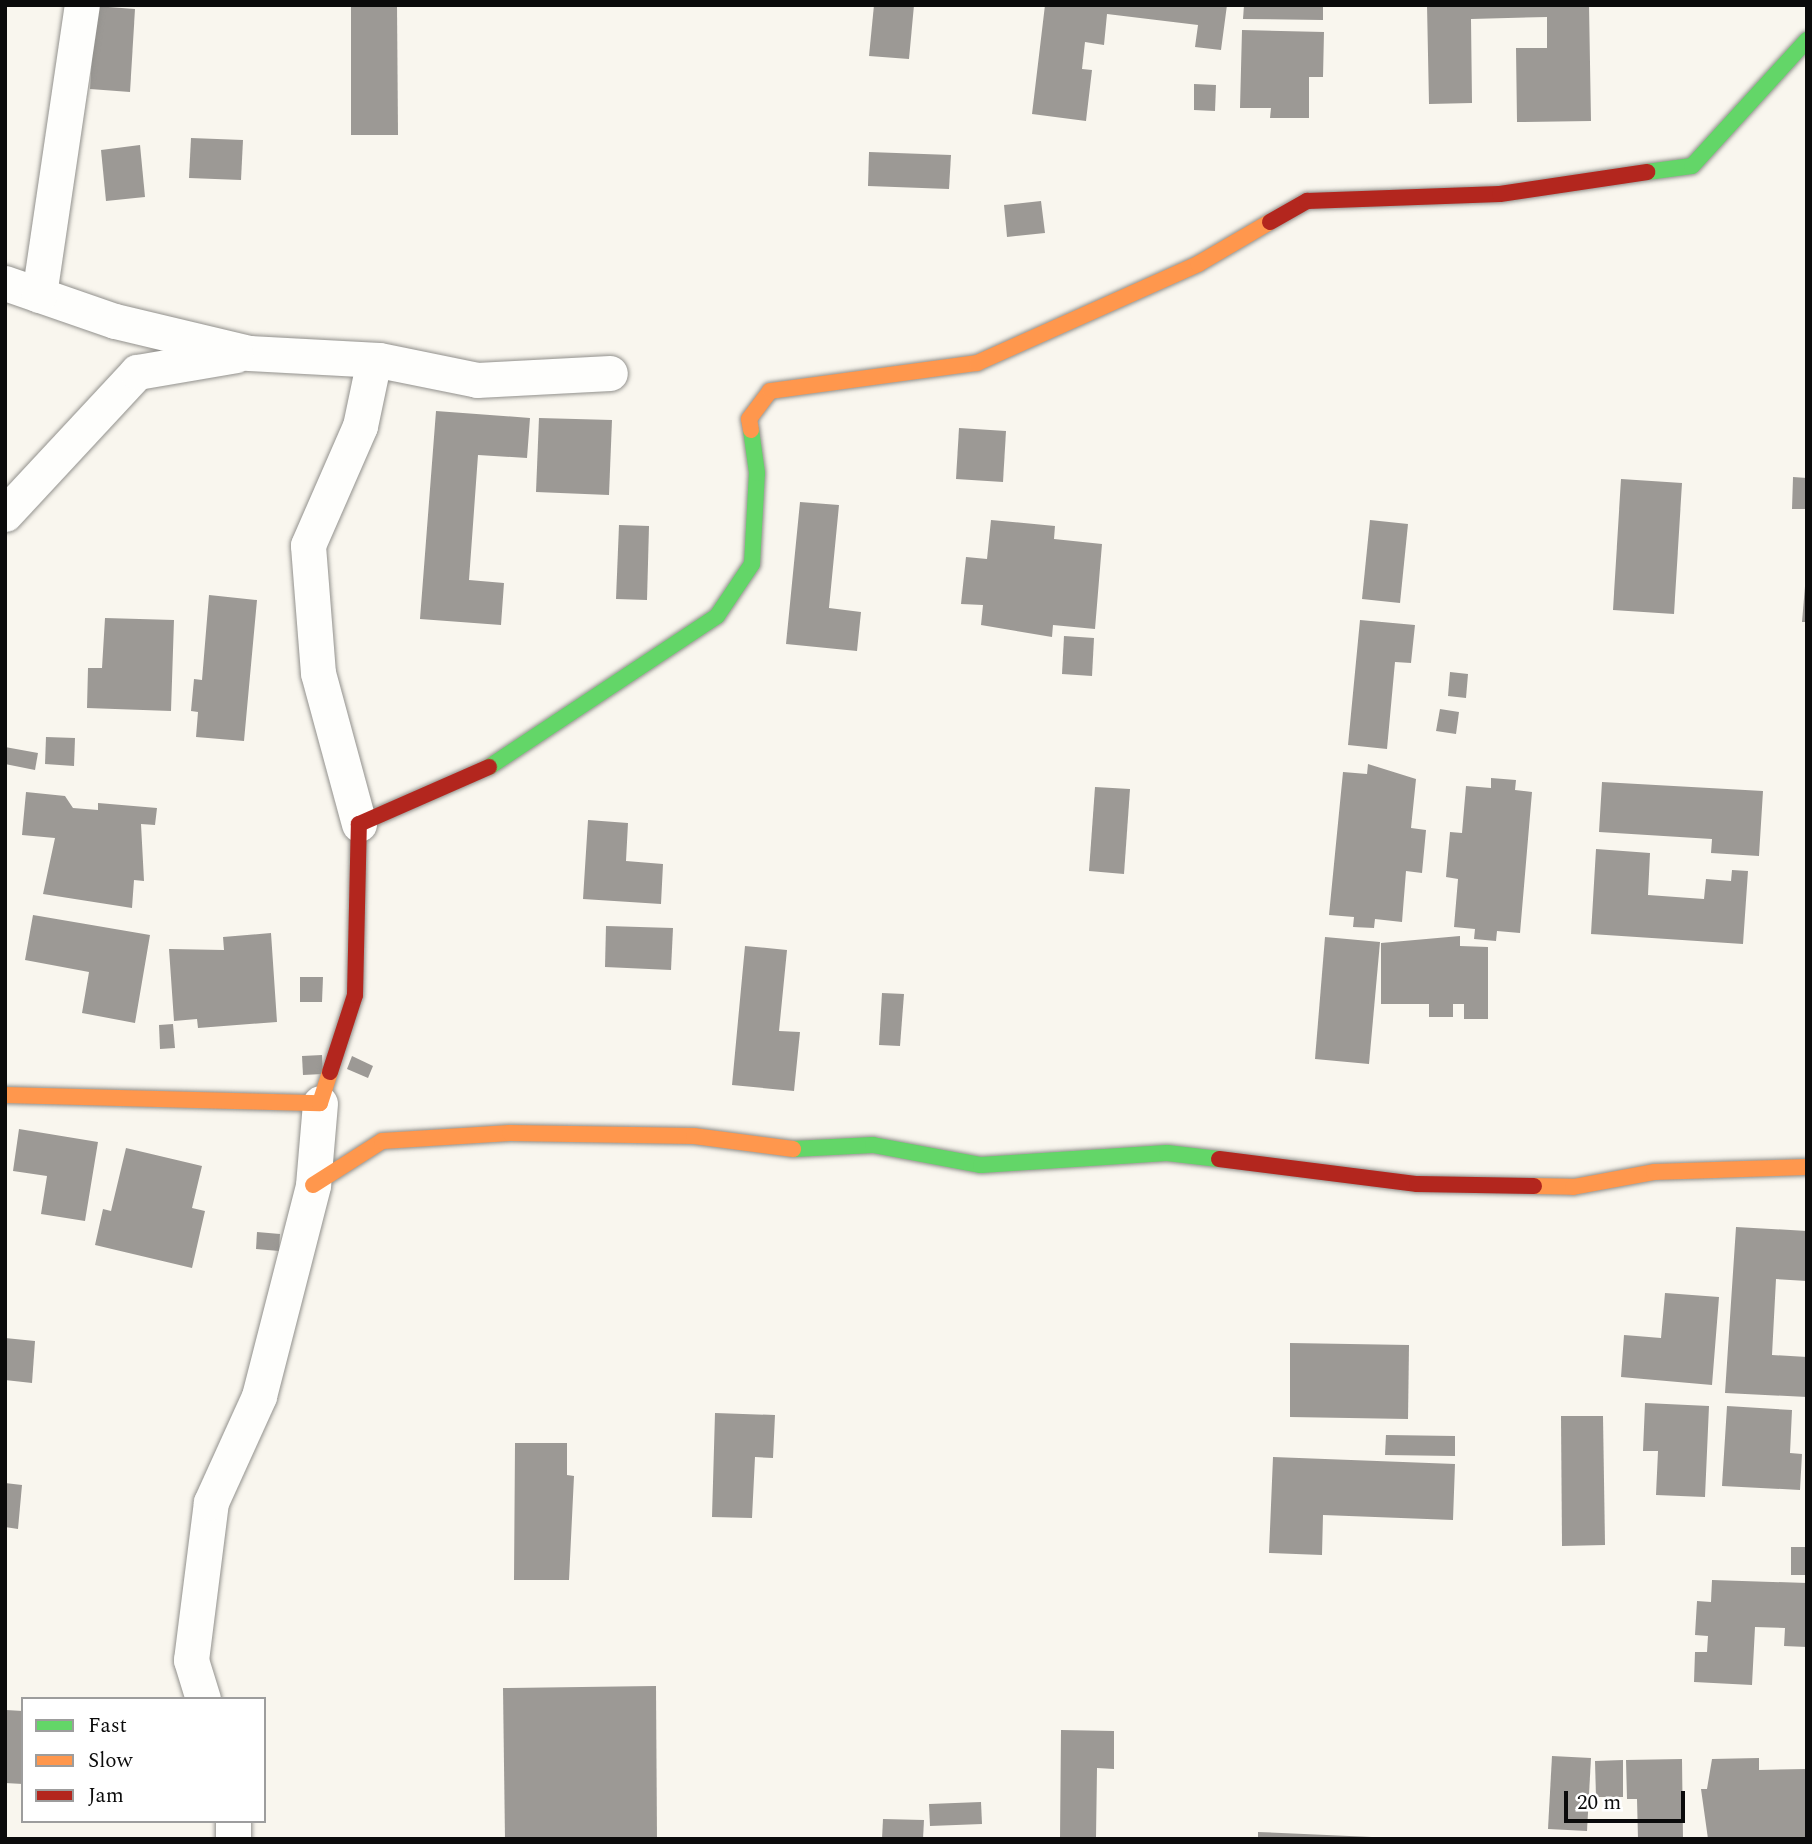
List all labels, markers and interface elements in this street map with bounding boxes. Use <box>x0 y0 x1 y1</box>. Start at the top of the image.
legend <box>21 1697 266 1823</box>
text: Fast <box>88 1710 127 1742</box>
text: Slow <box>88 1745 132 1777</box>
scale bar <box>1567 1778 1688 1822</box>
text: Jam <box>88 1780 124 1812</box>
text: 20 m <box>1577 1787 1621 1819</box>

